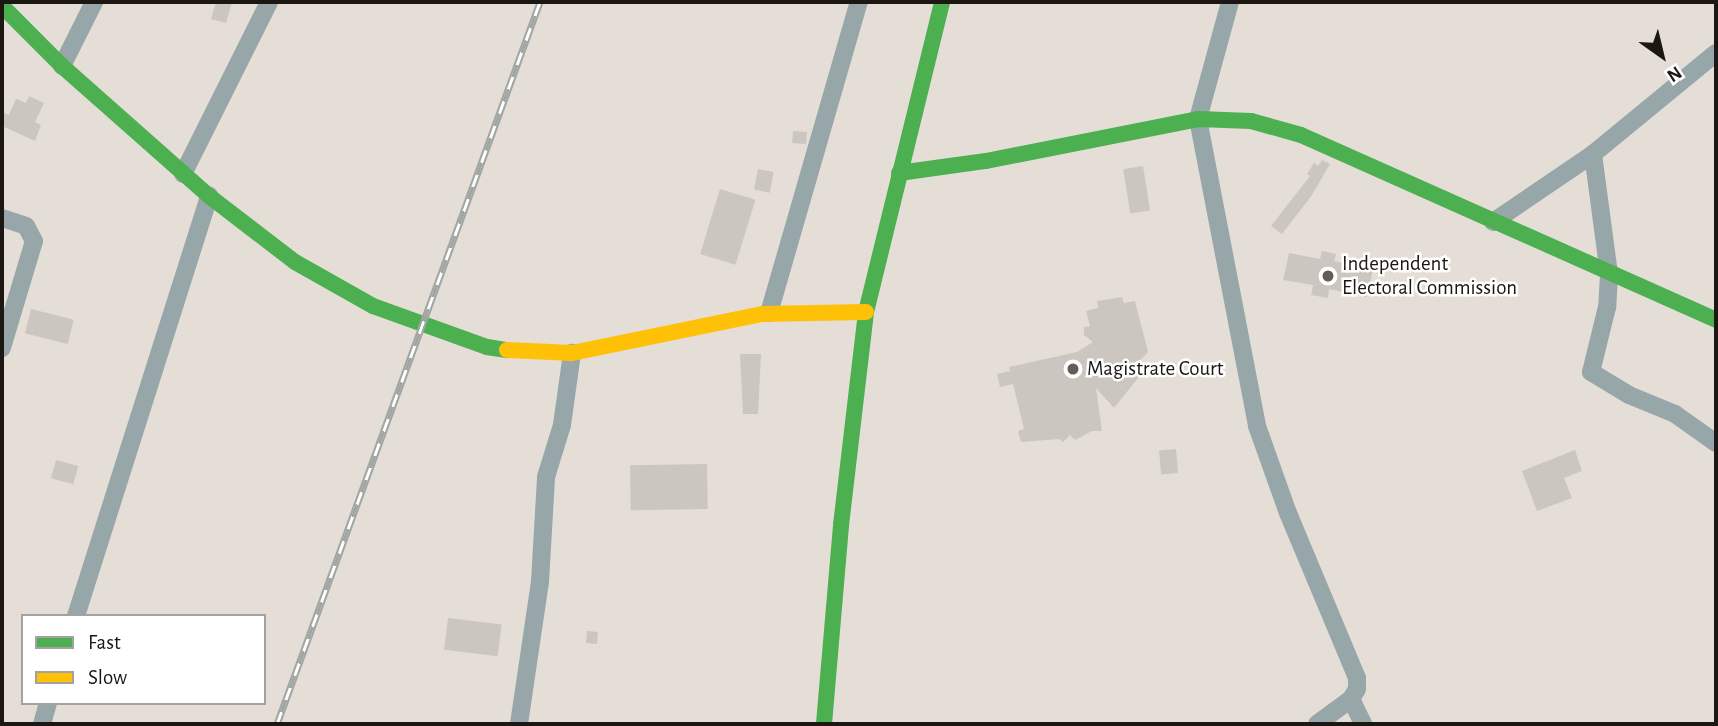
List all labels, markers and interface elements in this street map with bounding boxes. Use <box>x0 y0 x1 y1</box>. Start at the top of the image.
north arrow <box>1627 21 1697 91</box>
text: N <box>1663 62 1685 85</box>
place label: Independent Electoral Commission <box>1342 251 1517 301</box>
marker: Independent Electoral Commission <box>1320 268 1336 284</box>
place label: Magistrate Court <box>1087 356 1223 382</box>
marker: Magistrate Court <box>1065 361 1081 377</box>
legend <box>21 614 266 705</box>
text: Fast <box>88 632 121 653</box>
text: Slow <box>88 667 127 688</box>

